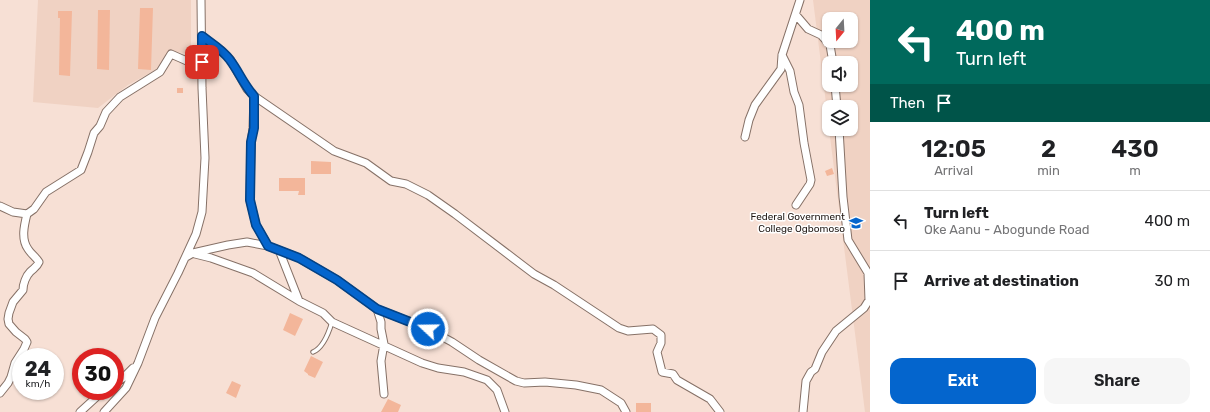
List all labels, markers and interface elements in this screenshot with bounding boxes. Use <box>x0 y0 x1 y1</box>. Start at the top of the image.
north arrow <box>822 12 858 48</box>
map controls <box>822 12 858 136</box>
text: 400 m <box>956 14 1045 47</box>
icon: left <box>890 16 942 68</box>
pin <box>185 45 219 79</box>
text: Turn left <box>956 48 1026 70</box>
icon: arrive <box>191 51 213 73</box>
button: sound <box>822 56 858 92</box>
icon: arrive <box>933 92 955 114</box>
text: Then <box>890 94 925 112</box>
button: layers <box>822 100 858 136</box>
text: 12:05 <box>921 135 986 163</box>
text: 2 <box>1041 135 1056 163</box>
text: 430 <box>1111 135 1159 163</box>
text: Arrival <box>934 163 973 178</box>
text: min <box>1037 163 1060 178</box>
text: m <box>1129 163 1141 178</box>
text: Turn left <box>924 204 989 222</box>
icon: left <box>890 210 912 232</box>
place label: Federal Government College Ogbomoso <box>750 211 845 235</box>
text: 400 m <box>1145 212 1190 230</box>
school or university icon: Federal Government College Ogbomoso <box>848 215 864 231</box>
text: Oke Aanu - Abogunde Road <box>924 222 1090 237</box>
icon: arrive <box>890 270 912 292</box>
text: Arrive at destination <box>924 272 1079 290</box>
text: 30 m <box>1154 272 1190 290</box>
position arrow <box>407 308 449 350</box>
speed limit sign: 30 <box>72 348 124 400</box>
text: 24 <box>25 357 51 381</box>
button: Exit <box>890 358 1036 404</box>
button: Share <box>1044 358 1190 404</box>
text: km/h <box>26 378 50 390</box>

